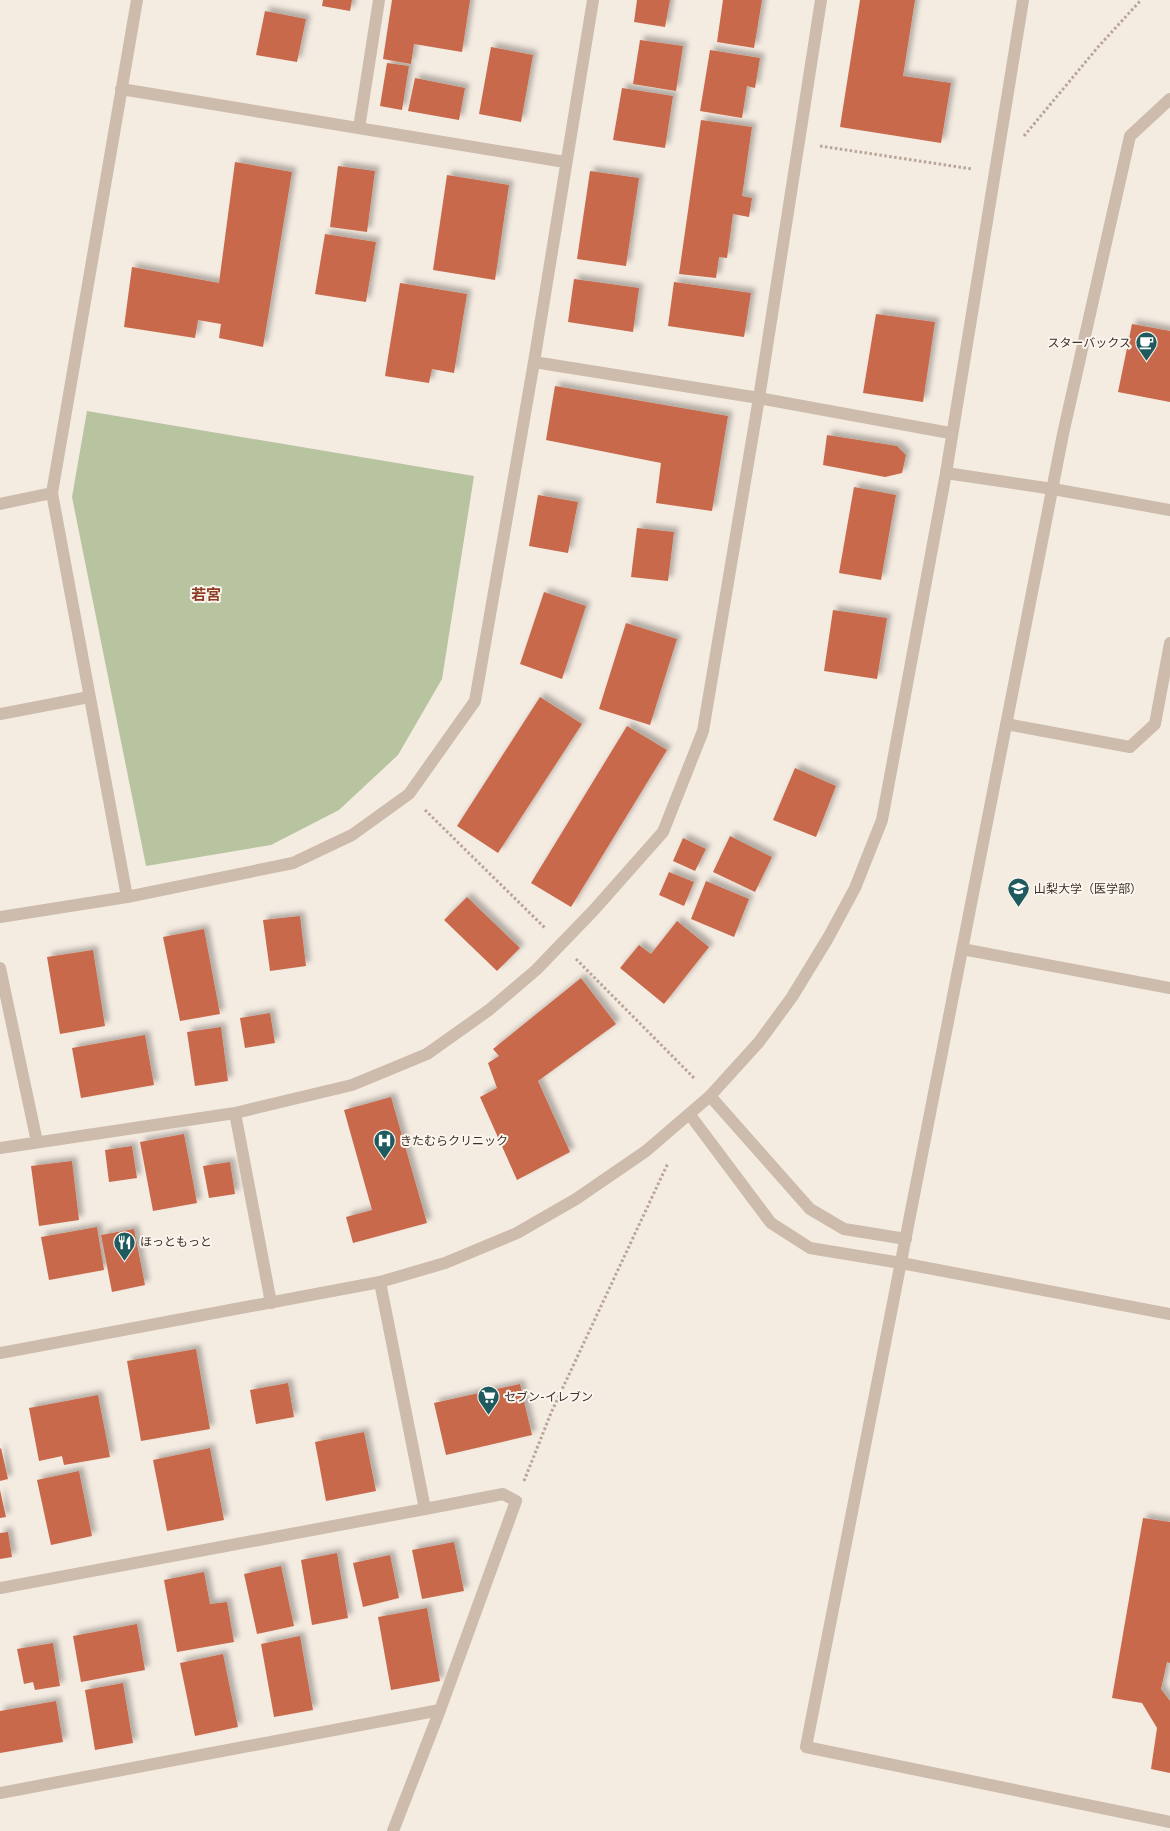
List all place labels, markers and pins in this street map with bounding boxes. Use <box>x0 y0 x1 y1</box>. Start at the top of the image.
cafe icon: スターバックス <box>1135 331 1159 362</box>
place label: スターバックス <box>1047 336 1131 350</box>
school or university icon: 山梨大学（医学部） <box>1006 877 1030 908</box>
place label: 山梨大学（医学部） <box>1034 882 1142 896</box>
hospital icon: きたむらクリニック <box>372 1129 396 1160</box>
place label: きたむらクリニック <box>400 1134 508 1148</box>
restaurant icon: ほっともっと <box>112 1230 136 1261</box>
place label: ほっともっと <box>140 1235 212 1249</box>
supermarket icon: セブン-イレブン <box>476 1385 500 1416</box>
place label: セブン-イレブン <box>504 1390 593 1404</box>

